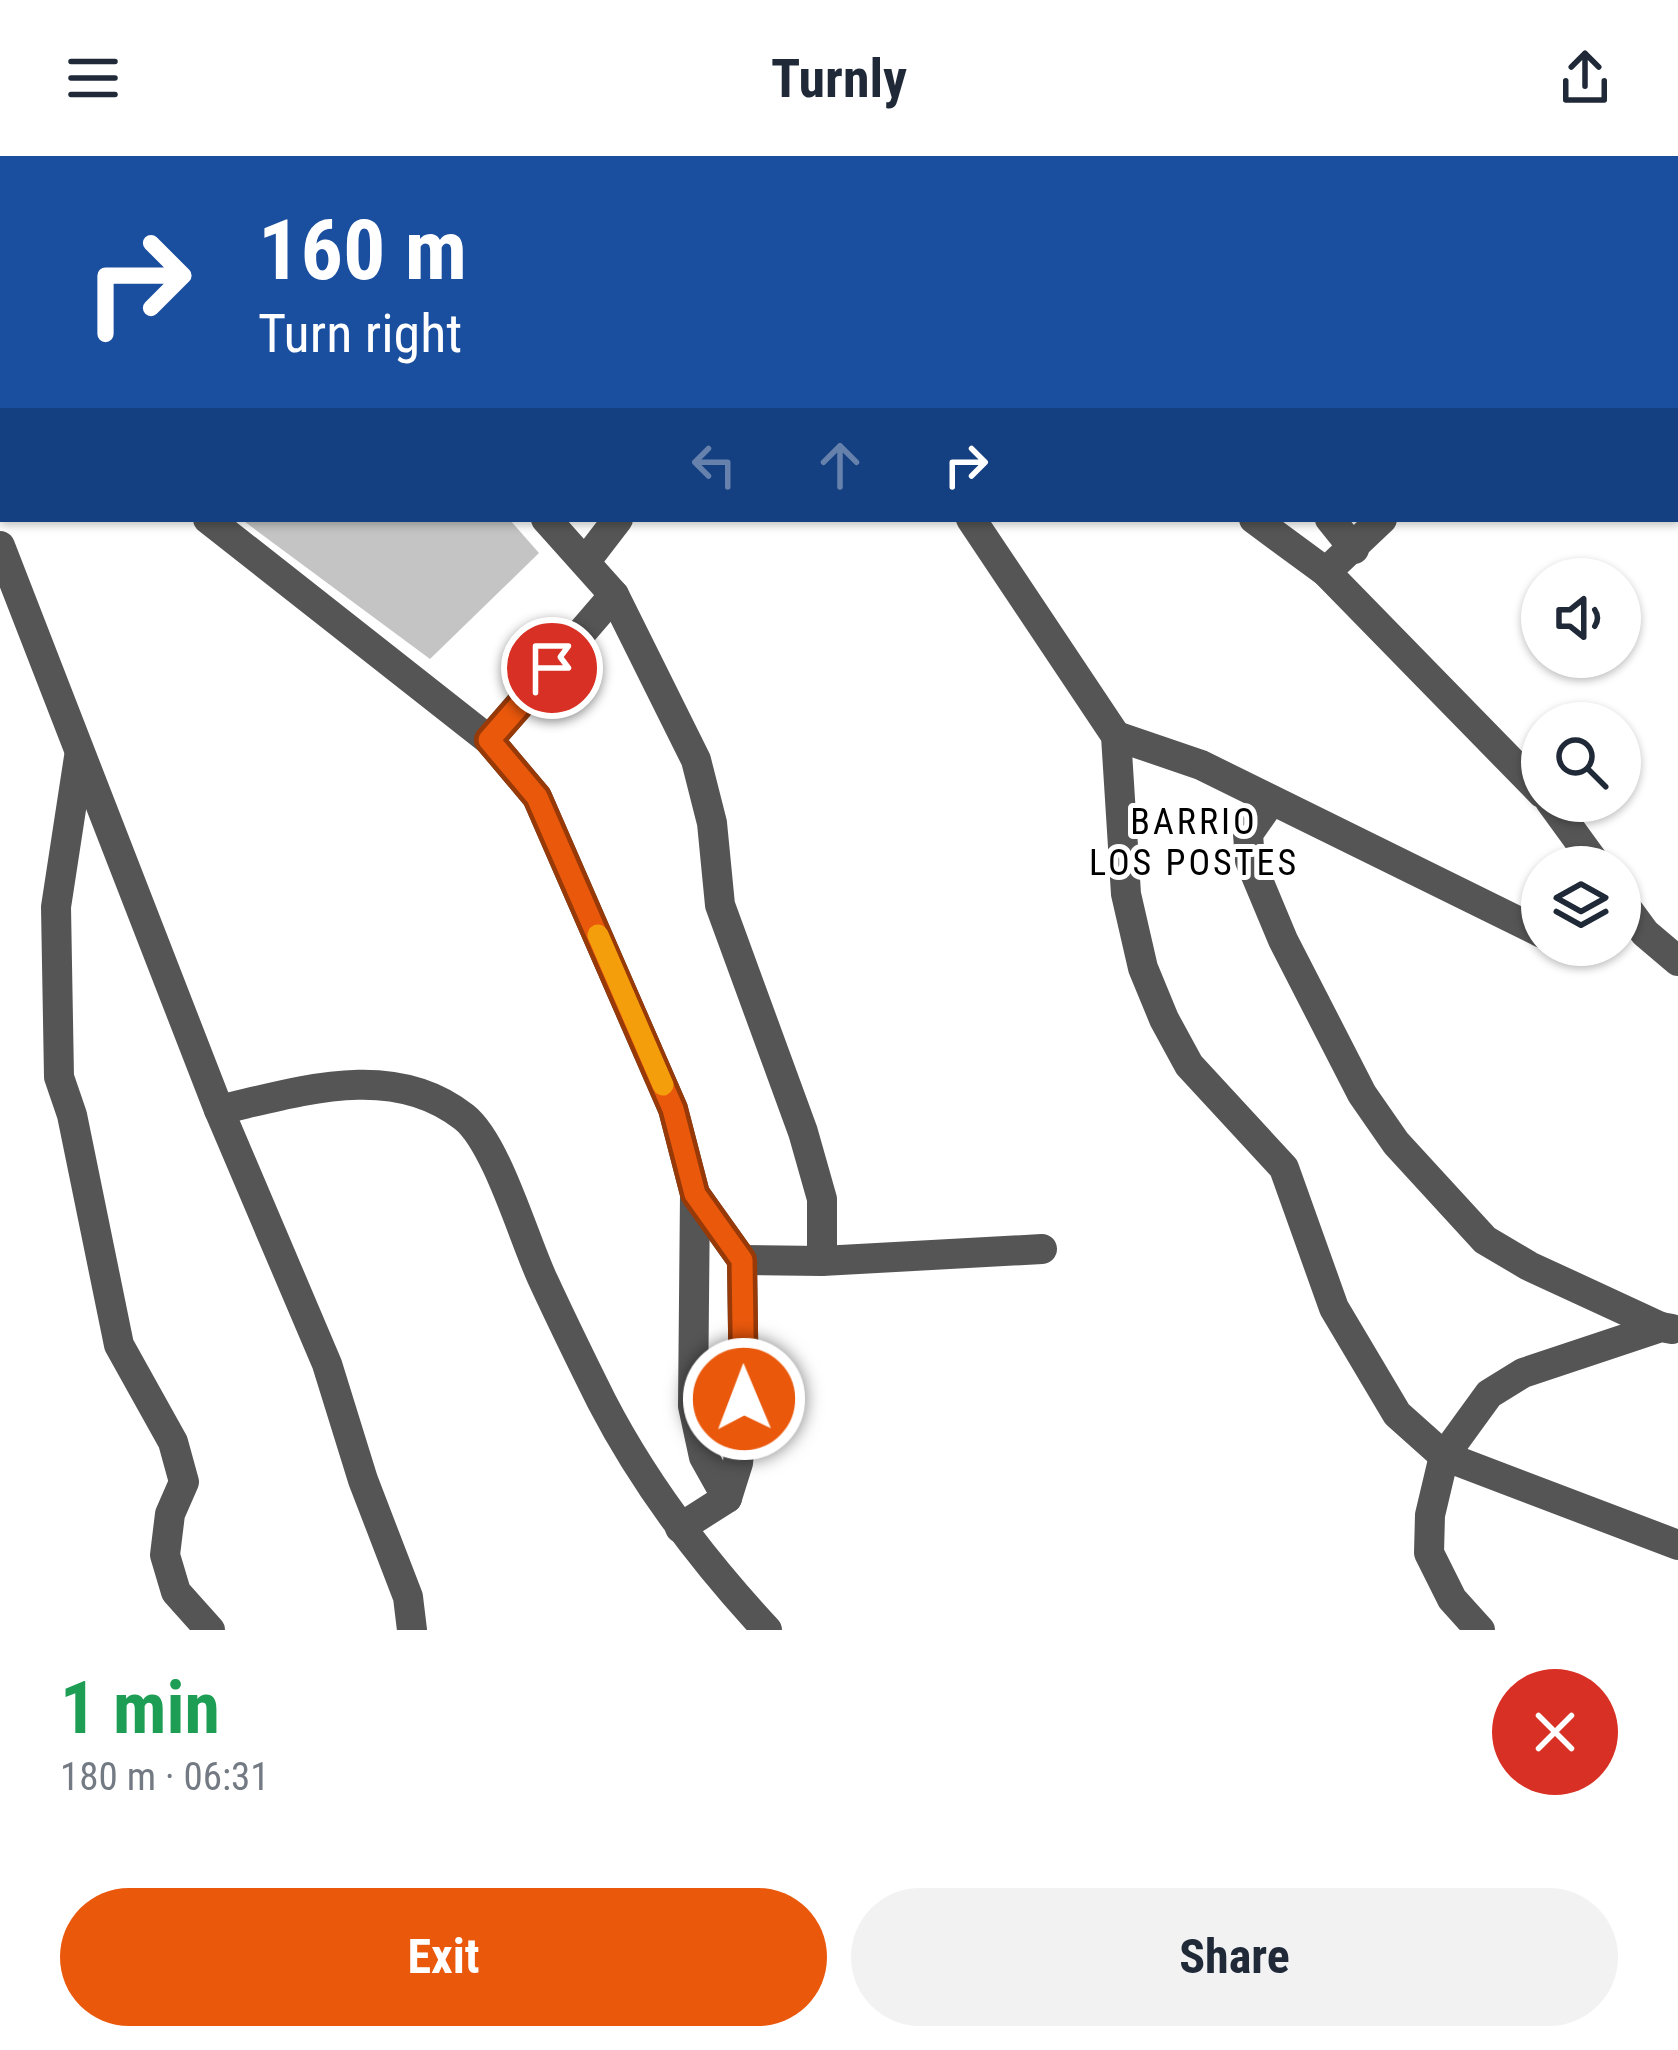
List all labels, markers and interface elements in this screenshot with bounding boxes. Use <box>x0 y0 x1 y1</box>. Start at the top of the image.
icon: menu <box>60 45 126 111</box>
icon: share <box>1552 45 1618 111</box>
text: Turnly <box>771 47 907 110</box>
text: 160 m <box>258 201 467 300</box>
icon: right <box>60 204 216 360</box>
text: Turn right <box>258 302 462 365</box>
icon: left <box>681 432 747 498</box>
icon: ahead <box>807 432 873 498</box>
icon: right <box>933 432 999 498</box>
map controls <box>1521 558 1641 966</box>
button: sound <box>1521 558 1641 678</box>
pin <box>501 617 603 719</box>
icon: arrive <box>519 635 585 701</box>
button: search <box>1521 702 1641 822</box>
district label: BARRIO LOS POSTES <box>1089 801 1299 884</box>
button: layers <box>1521 846 1641 966</box>
position arrow <box>681 1336 807 1462</box>
text: 1 min <box>60 1666 220 1751</box>
button: close <box>1492 1669 1618 1795</box>
text: 180 m · 06:31 <box>60 1754 270 1800</box>
button: Exit <box>60 1888 827 2026</box>
button: Share <box>851 1888 1618 2026</box>

